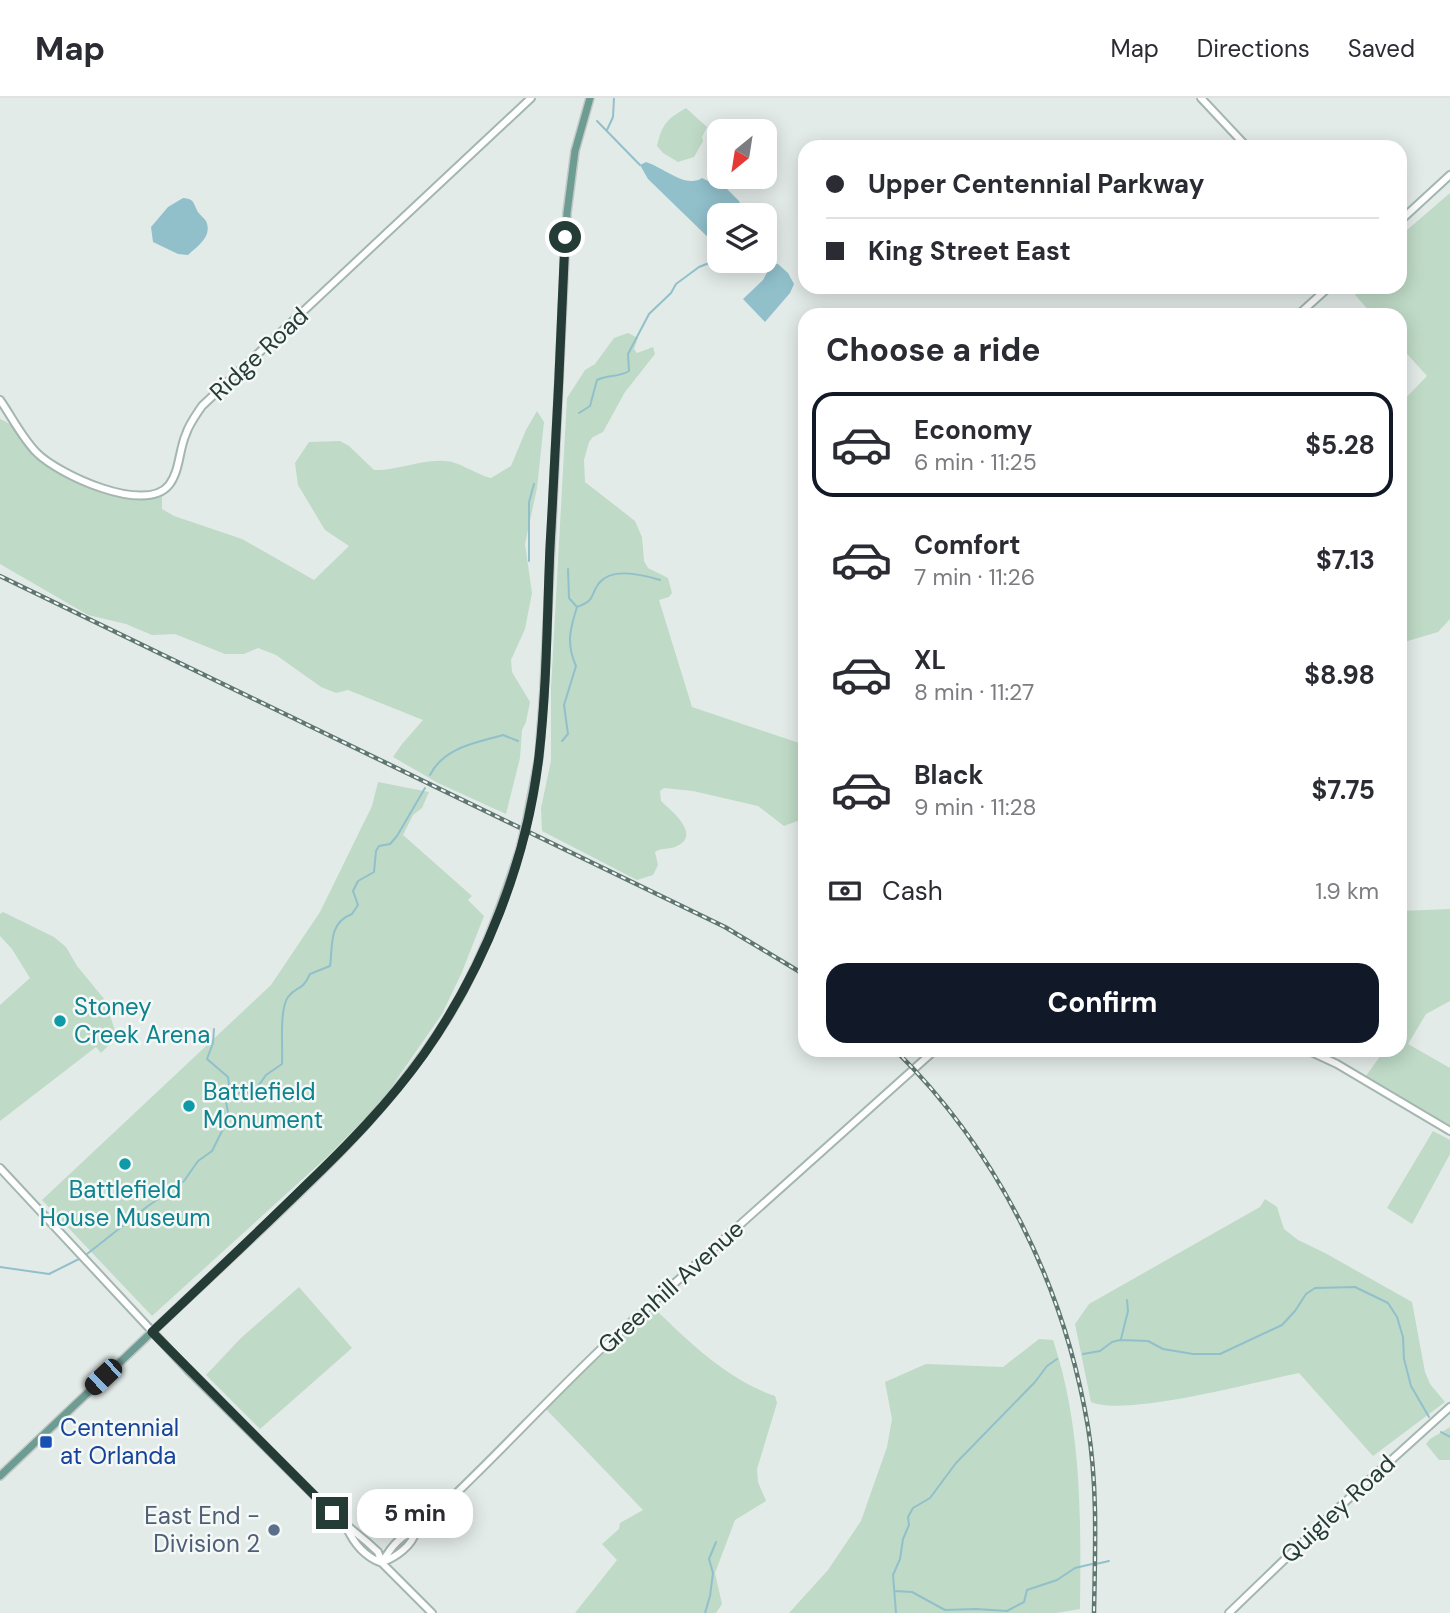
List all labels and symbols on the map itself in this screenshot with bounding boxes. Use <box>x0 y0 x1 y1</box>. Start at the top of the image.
north arrow <box>707 119 777 189</box>
route start <box>549 221 581 253</box>
street label: Ridge Road <box>203 300 315 407</box>
place label: Stoney Creek Arena <box>74 991 210 1050</box>
marker: Stoney Creek Arena <box>52 1013 68 1029</box>
place label: Battlefield Monument <box>203 1076 323 1135</box>
marker: Battlefield Monument <box>181 1098 197 1114</box>
marker: Battlefield House Museum <box>117 1156 133 1172</box>
place label: Battlefield House Museum <box>39 1174 211 1233</box>
street label: Greenhill Avenue <box>591 1213 750 1360</box>
car <box>81 1355 126 1399</box>
place label: Centennial at Orlanda <box>60 1412 179 1471</box>
marker: Centennial at Orlanda <box>38 1434 54 1450</box>
street label: Quigley Road <box>1274 1448 1401 1570</box>
callout: 5 min <box>356 1488 472 1538</box>
route end <box>316 1497 348 1529</box>
place label: East End - Division 2 <box>144 1500 260 1559</box>
marker: East End - Division 2 <box>266 1522 282 1538</box>

